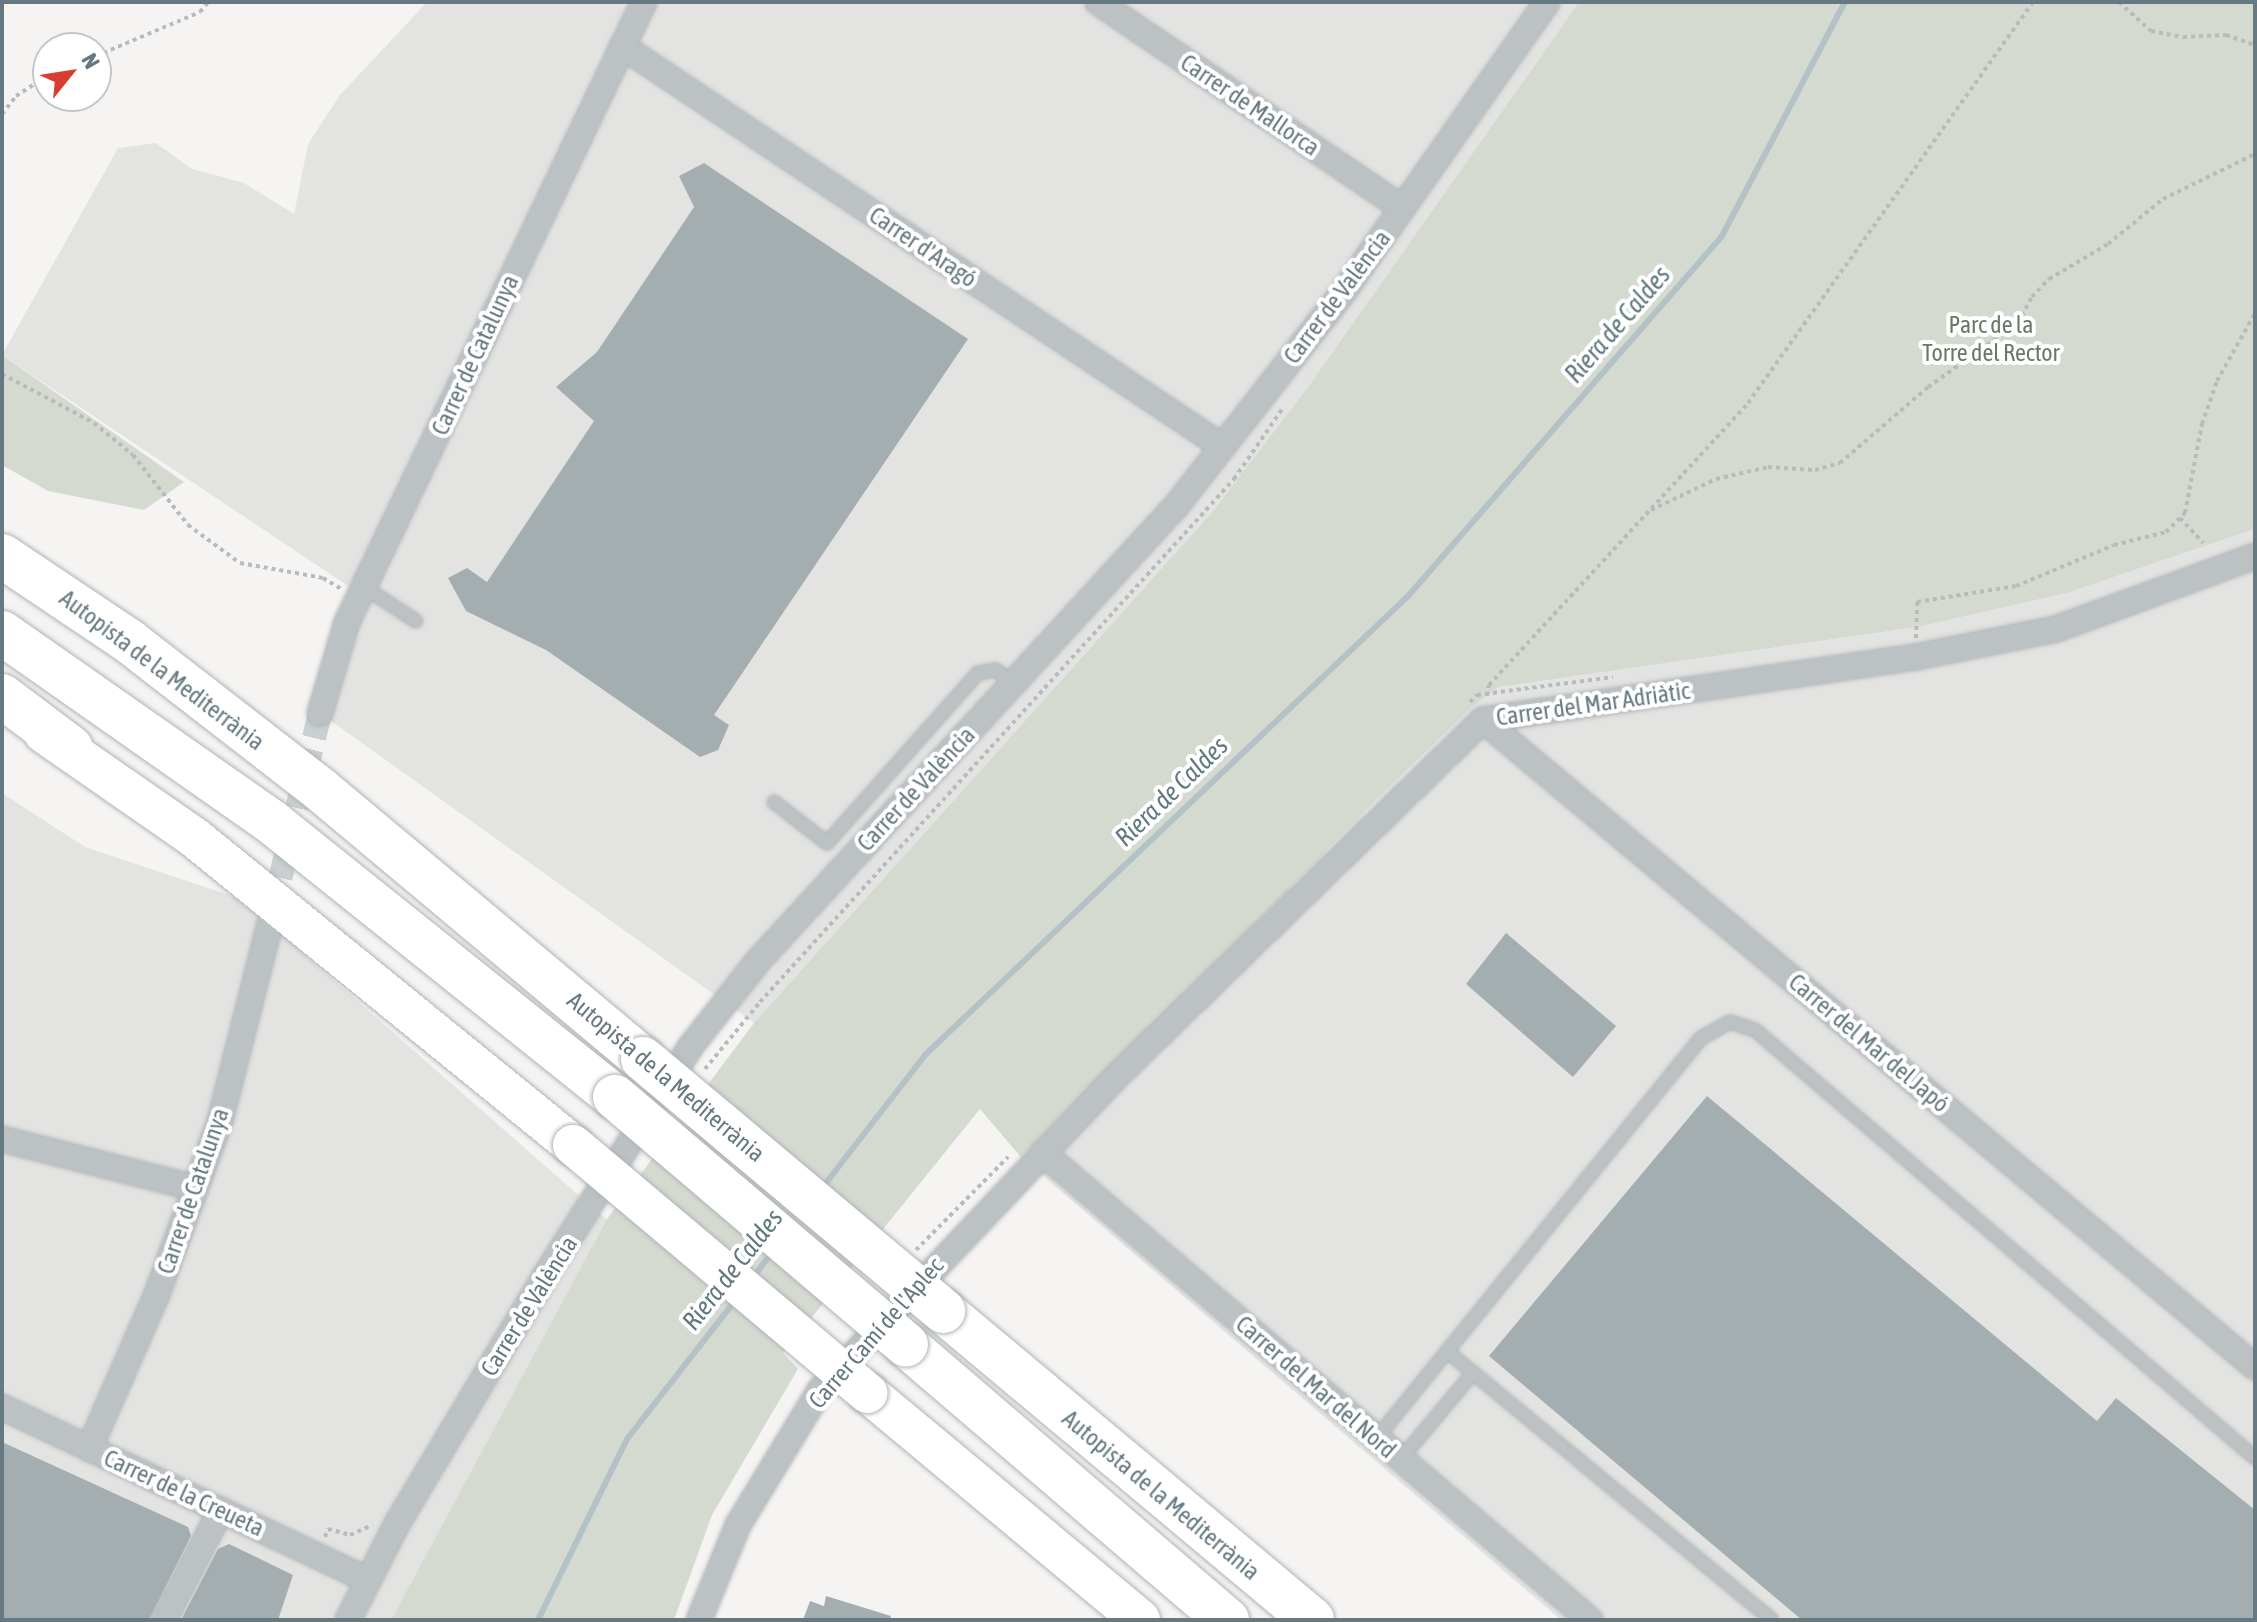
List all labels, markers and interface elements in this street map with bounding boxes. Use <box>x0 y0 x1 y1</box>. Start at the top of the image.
north arrow <box>32 32 112 112</box>
street label: Carrer de Mallorca <box>1175 48 1325 162</box>
text: N <box>77 49 106 73</box>
street label: Carrer d'Aragó <box>864 201 982 293</box>
street label: Carrer de València <box>1278 225 1396 369</box>
water label: Riera de Caldes <box>1559 260 1677 390</box>
street label: Carrer de Catalunya <box>425 270 525 440</box>
park label: Parc de la Torre del Rector <box>1922 311 2060 367</box>
street label: Autopista de la Mediterrània <box>54 584 270 756</box>
street label: Carrer del Mar Adriàtic <box>1494 676 1692 732</box>
street label: Carrer de València <box>851 721 981 857</box>
water label: Riera de Caldes <box>1109 731 1235 853</box>
street label: Carrer del Mar del Japó <box>1783 968 1955 1118</box>
street label: Autopista de la Mediterrània <box>561 986 771 1168</box>
street label: Carrer de Catalunya <box>151 1104 235 1278</box>
water label: Riera de Caldes <box>676 1203 790 1337</box>
street label: Carrer de València <box>475 1231 583 1381</box>
street label: Carrer Camí de l'Aplec <box>803 1252 949 1414</box>
street label: Carrer del Mar del Nord <box>1230 1310 1402 1464</box>
street label: Autopista de la Mediterrània <box>1056 1404 1266 1586</box>
street label: Carrer de la Creueta <box>99 1443 269 1543</box>

